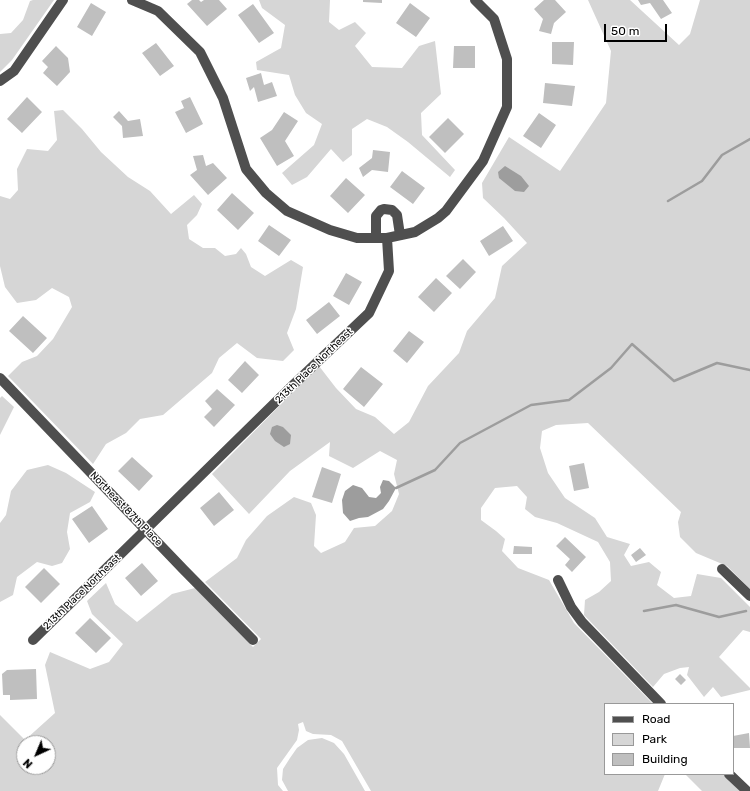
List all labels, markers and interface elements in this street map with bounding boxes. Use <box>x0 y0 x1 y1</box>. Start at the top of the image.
scale bar <box>606 16 669 42</box>
text: 50 m <box>611 24 639 38</box>
street label: 213th Place Northeast <box>273 326 355 406</box>
street label: Northeast 87th Place <box>87 469 165 549</box>
street label: 213th Place Northeast <box>41 552 123 632</box>
legend <box>604 703 734 775</box>
text: Road <box>642 712 670 726</box>
text: Park <box>642 732 667 746</box>
north arrow <box>16 735 56 775</box>
text: Building <box>642 752 688 766</box>
text: N <box>21 756 35 771</box>

